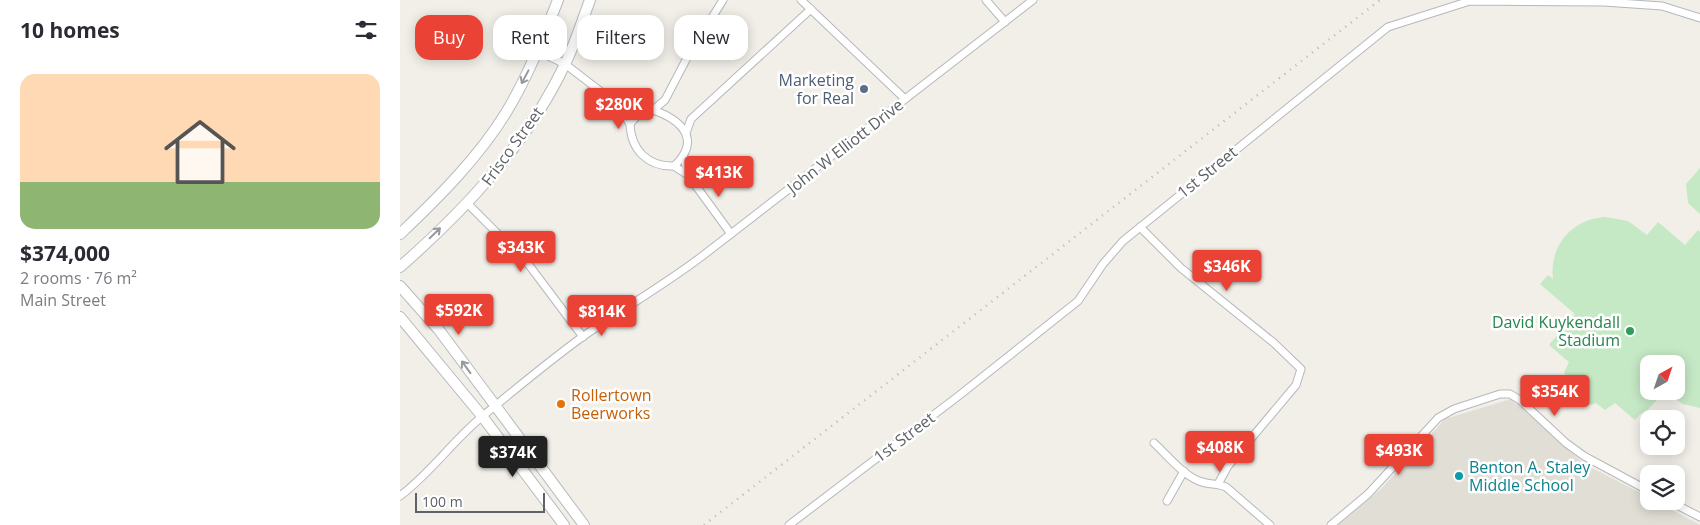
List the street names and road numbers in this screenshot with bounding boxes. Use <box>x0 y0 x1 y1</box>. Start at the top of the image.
street label: John W Elliott Drive <box>781 94 908 200</box>
street label: Frisco Street <box>476 102 548 190</box>
street label: 1st Street <box>1172 141 1242 203</box>
street label: 1st Street <box>869 407 939 467</box>

